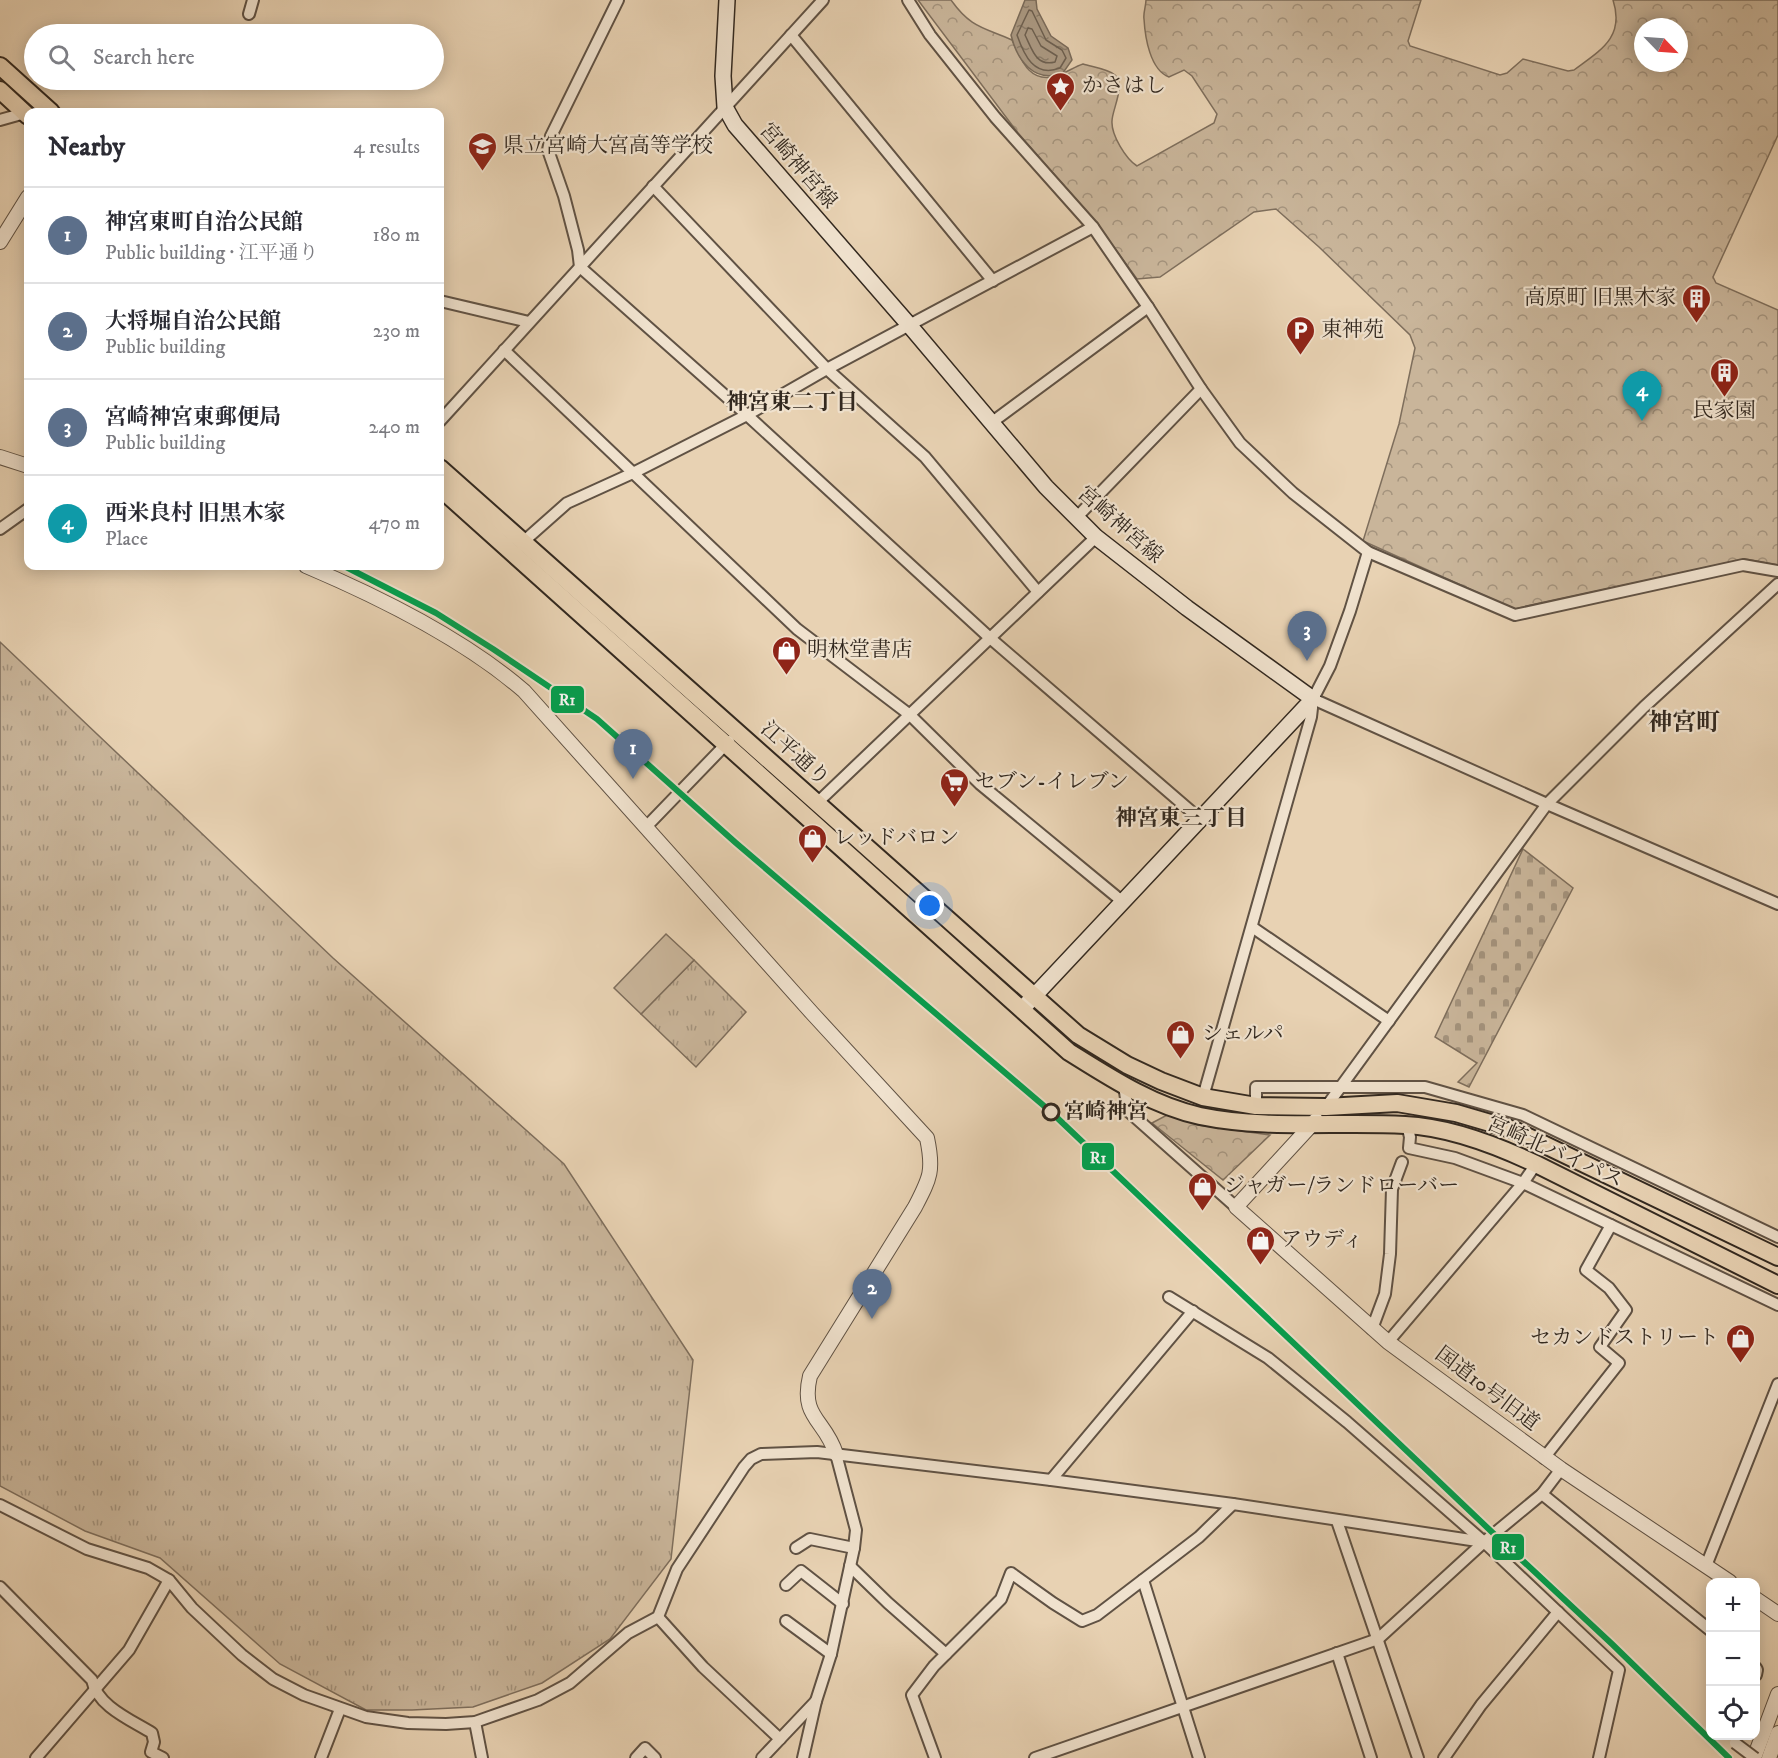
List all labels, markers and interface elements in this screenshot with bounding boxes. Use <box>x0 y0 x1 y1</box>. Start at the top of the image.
north arrow <box>1634 18 1688 72</box>
search box <box>24 24 444 90</box>
icon: search <box>45 41 78 74</box>
text: Search here <box>93 44 195 71</box>
place icon: かさはし <box>1045 70 1077 112</box>
place label: かさはし <box>1082 73 1166 99</box>
street label: 宮崎神宮線 <box>754 118 842 214</box>
school or university icon: 県立宮崎大宮高等学校 <box>466 130 498 172</box>
text: Nearby <box>48 131 125 164</box>
place label: 県立宮崎大宮高等学校 <box>503 133 713 159</box>
text: 4 results <box>353 135 420 160</box>
text: 神宮東町自治公民館 <box>105 209 303 236</box>
text: 1 <box>64 223 71 248</box>
text: 180 m <box>373 223 420 248</box>
text: Public building · 江平通り <box>105 241 319 266</box>
building icon: 高原町 旧黒木家 <box>1681 282 1713 324</box>
place label: 高原町 旧黒木家 <box>1524 285 1676 311</box>
text: 大将堀自治公民館 <box>105 308 281 335</box>
parking icon: 東神苑 <box>1284 314 1316 356</box>
place label: 東神苑 <box>1321 317 1384 343</box>
text: 2 <box>63 319 72 344</box>
text: 230 m <box>373 319 420 344</box>
text: Public building <box>105 335 225 360</box>
building icon: 民家園 <box>1708 356 1740 398</box>
pin: 4 <box>1622 372 1662 421</box>
district label: 神宮東二丁目 <box>726 389 858 416</box>
place label: 民家園 <box>1693 398 1756 424</box>
text: 宮崎神宮東郵便局 <box>105 404 281 431</box>
text: 3 <box>64 415 71 440</box>
text: 240 m <box>369 415 420 440</box>
text: Public building <box>105 431 225 456</box>
street label: 宮崎神宮線 <box>1072 481 1168 569</box>
text: 西米良村 旧黒木家 <box>105 500 286 527</box>
text: 4 <box>62 511 73 536</box>
text: 470 m <box>369 511 420 536</box>
text: Place <box>105 527 148 552</box>
pin: 3 <box>1288 612 1326 661</box>
shop icon: 明林堂書店 <box>770 634 802 676</box>
place label: 明林堂書店 <box>807 637 912 663</box>
line badge: R1 <box>550 685 585 714</box>
text: R1 <box>559 690 575 710</box>
district label: 神宮町 <box>1648 708 1720 738</box>
street label: 江平通り <box>755 716 835 792</box>
pin: 1 <box>614 730 652 779</box>
supermarket icon: セブン-イレブン <box>938 766 970 808</box>
place label: セブン-イレブン <box>975 769 1129 795</box>
district label: 神宮東三丁目 <box>1115 805 1247 832</box>
shop icon: レッドバロン <box>797 822 829 864</box>
place label: レッドバロン <box>834 825 959 851</box>
your location <box>915 891 944 920</box>
shop icon: シェルパ <box>1165 1018 1197 1060</box>
place label: シェルパ <box>1202 1021 1284 1047</box>
place label: 宮崎神宮 <box>1064 1099 1148 1125</box>
marker: 宮崎神宮 <box>1042 1103 1060 1121</box>
street label: 宮崎北バイパス <box>1483 1110 1627 1194</box>
line badge: R1 <box>1081 1142 1115 1171</box>
text: R1 <box>1090 1148 1106 1168</box>
shop icon: ジャガー/ランドローバー <box>1187 1170 1219 1212</box>
place label: ジャガー/ランドローバー <box>1224 1173 1459 1199</box>
shop icon: アウディ <box>1244 1224 1276 1266</box>
place label: アウディ <box>1281 1227 1363 1253</box>
pin: 2 <box>852 1270 892 1319</box>
shop icon: セカンドストリート <box>1724 1322 1756 1364</box>
place label: セカンドストリート <box>1530 1325 1719 1351</box>
street label: 国道10号旧道 <box>1430 1341 1544 1437</box>
line badge: R1 <box>1491 1533 1525 1561</box>
text: R1 <box>1500 1538 1516 1558</box>
map controls <box>1706 1578 1760 1740</box>
button: + <box>1706 1578 1760 1632</box>
button: − <box>1706 1632 1760 1686</box>
button: locate <box>1706 1686 1760 1740</box>

